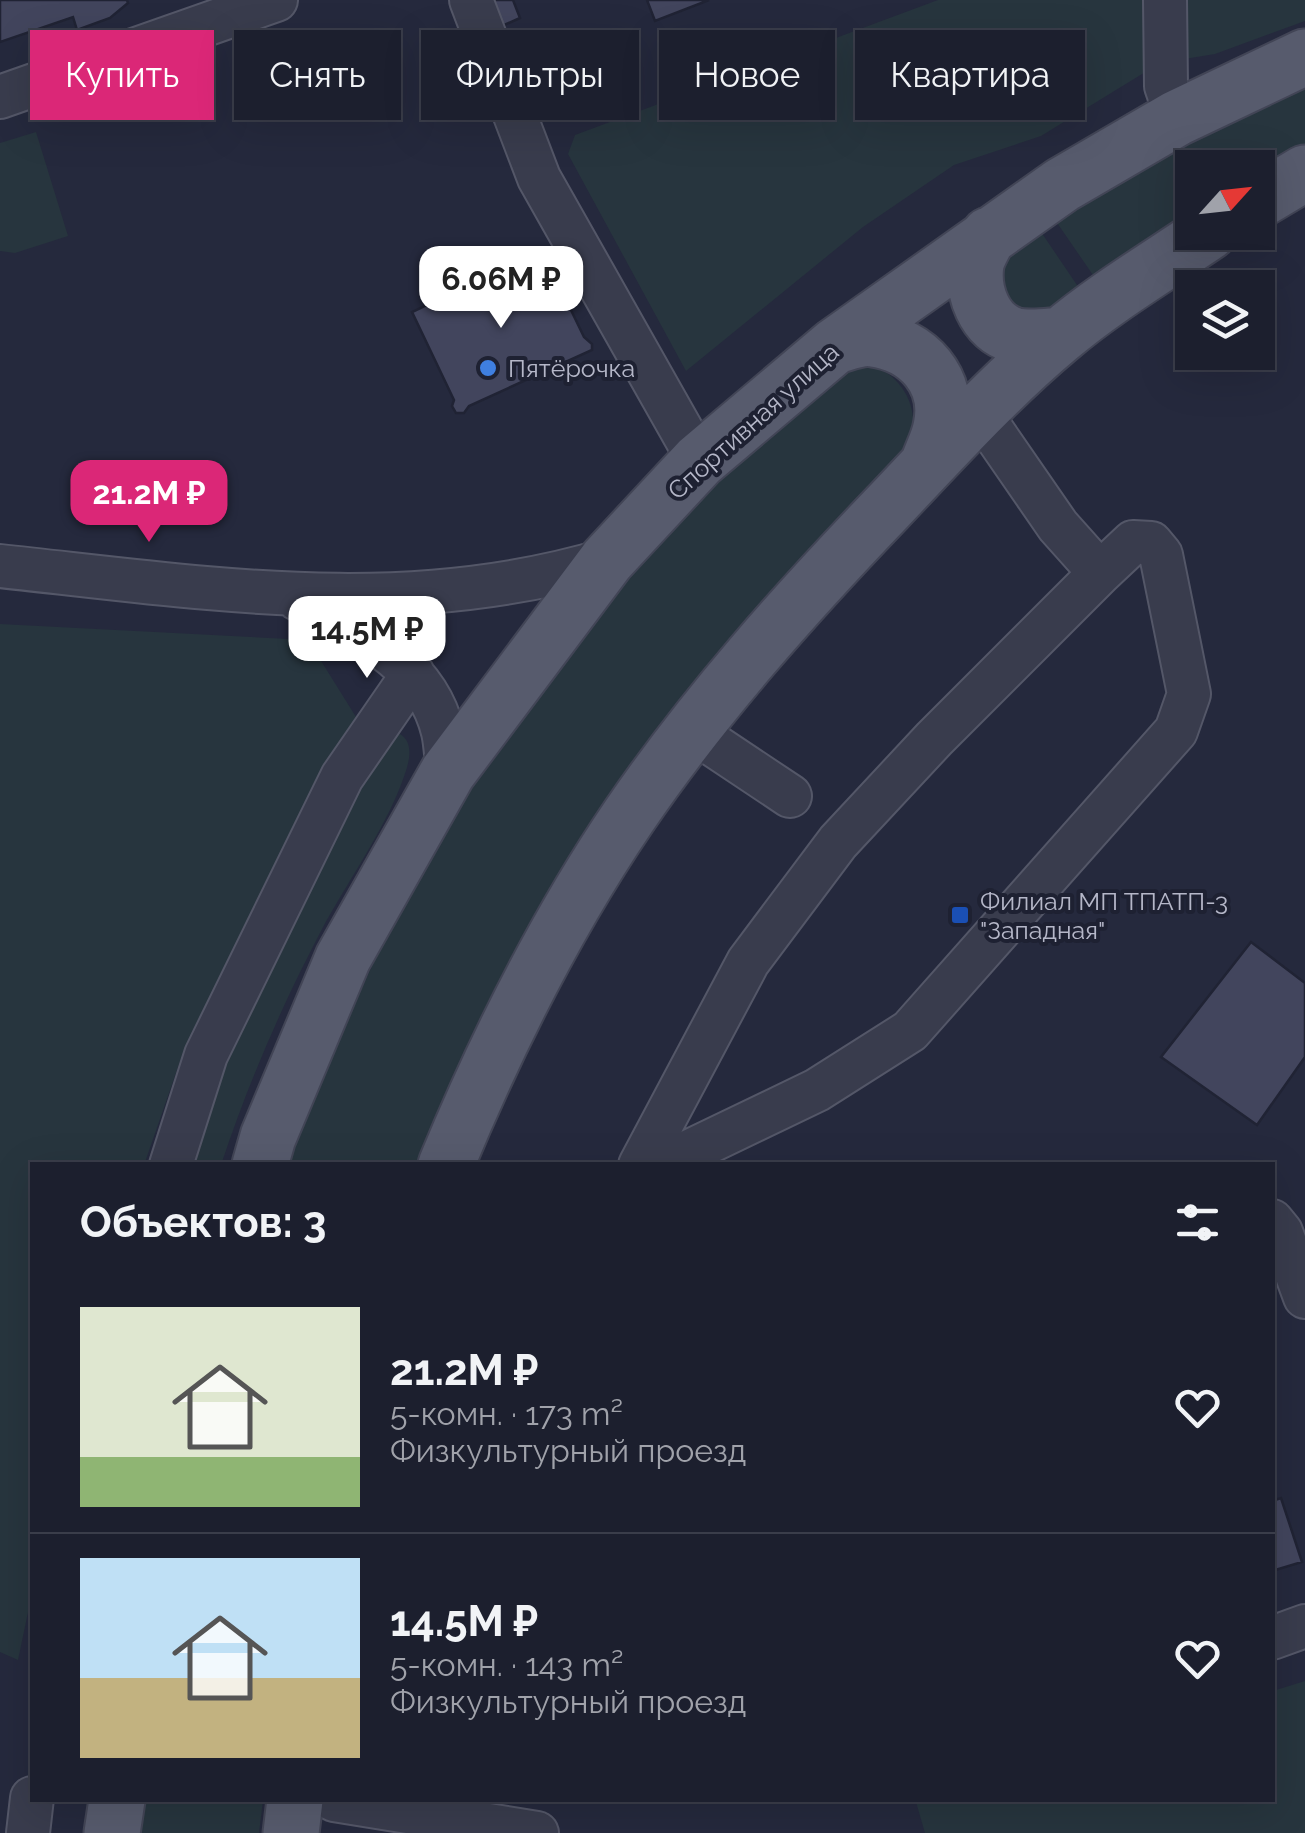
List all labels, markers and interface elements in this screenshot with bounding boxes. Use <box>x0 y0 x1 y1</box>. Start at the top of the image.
chip: Купить <box>30 30 214 120</box>
chip: Снять <box>234 30 401 120</box>
chip: Фильтры <box>421 30 639 120</box>
chip: Новое <box>659 30 835 120</box>
chip: Квартира <box>855 30 1085 120</box>
north arrow <box>1175 150 1275 250</box>
map controls <box>1175 150 1275 370</box>
pin: 6.06M ₽ <box>409 246 593 331</box>
text: 6.06M ₽ <box>441 260 561 297</box>
button: layers <box>1175 270 1275 370</box>
street label: Спортивная улица <box>661 336 845 506</box>
place label: Пятёрочка <box>508 353 635 383</box>
marker: Пятёрочка <box>477 357 499 379</box>
pin: 21.2M ₽ <box>57 460 241 545</box>
text: 21.2M ₽ <box>92 474 206 511</box>
pin: 14.5M ₽ <box>275 596 459 681</box>
text: 14.5M ₽ <box>311 610 423 647</box>
place label: Филиал МП ТПАТП-3 "Западная" <box>980 886 1228 945</box>
marker: Филиал МП ТПАТП-3 "Западная" <box>949 904 971 926</box>
icon: filters <box>1170 1195 1225 1250</box>
text: Объектов: 3 <box>80 1198 326 1247</box>
text: 21.2M ₽ <box>390 1346 538 1395</box>
icon: home <box>160 1347 280 1467</box>
icon: heart <box>1170 1380 1225 1435</box>
text: 5-комн. · 173 m² <box>390 1395 623 1432</box>
text: Физкультурный проезд <box>390 1432 746 1469</box>
text: 14.5M ₽ <box>390 1597 538 1646</box>
icon: home <box>160 1598 280 1718</box>
icon: heart <box>1170 1631 1225 1686</box>
text: 5-комн. · 143 m² <box>390 1646 623 1683</box>
text: Физкультурный проезд <box>390 1683 746 1720</box>

